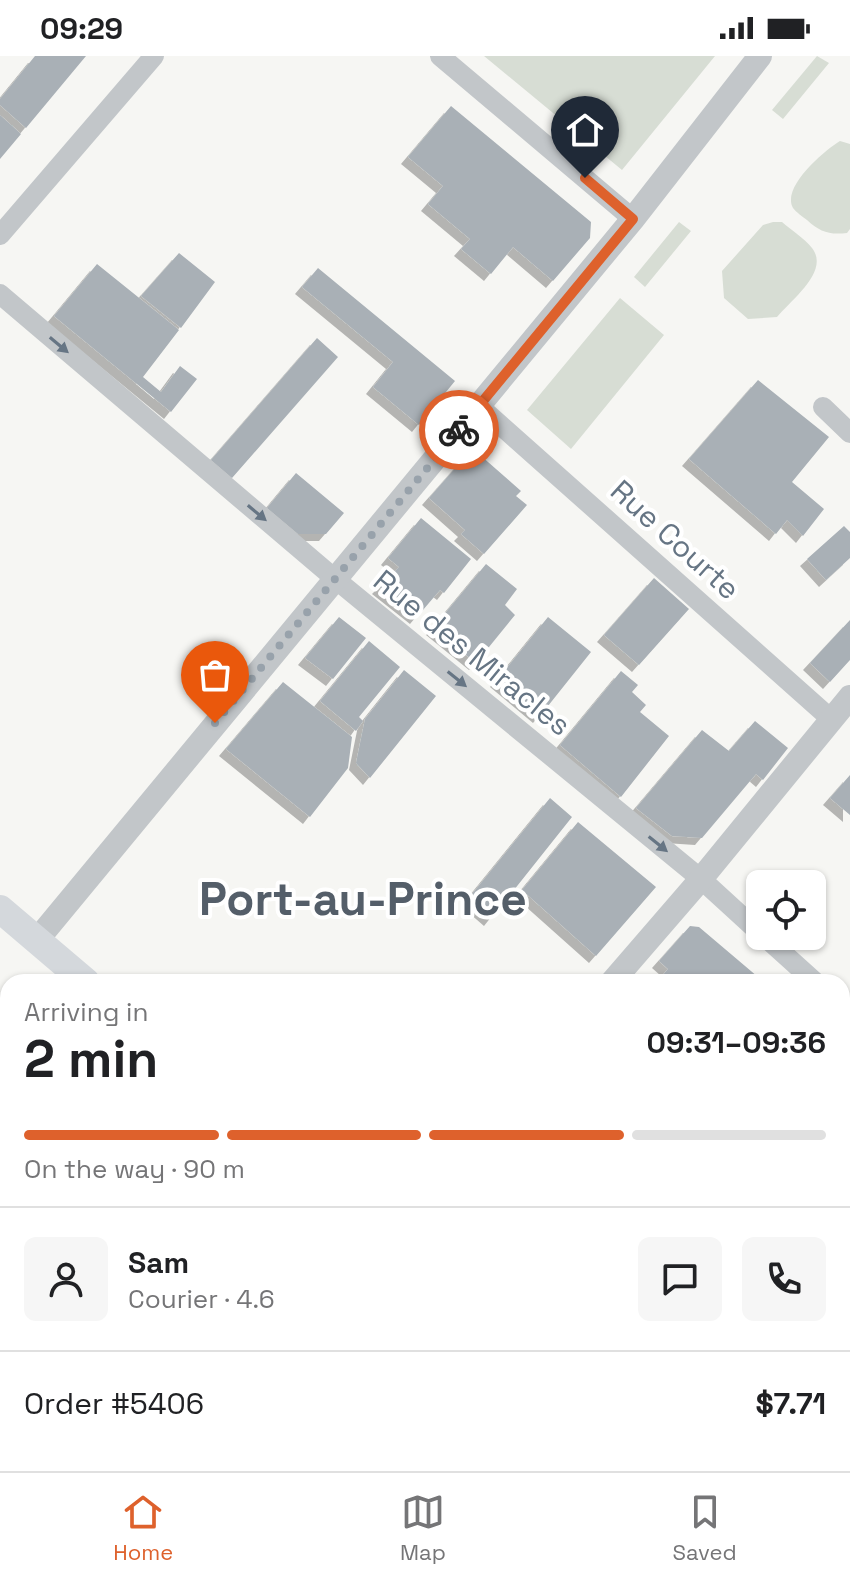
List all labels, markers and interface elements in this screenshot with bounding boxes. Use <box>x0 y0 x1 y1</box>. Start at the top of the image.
text: 09:29 <box>40 9 123 48</box>
pin <box>551 96 619 178</box>
icon: home <box>563 108 607 152</box>
one-way arrow <box>50 335 69 353</box>
courier <box>419 390 499 470</box>
icon: bike <box>437 408 481 452</box>
street label: Rue Courte <box>602 471 748 608</box>
one-way arrow <box>247 504 267 521</box>
street label: Rue des Miracles <box>366 561 579 744</box>
pin <box>181 641 249 723</box>
icon: bag <box>193 653 237 697</box>
one-way arrow <box>447 670 467 687</box>
one-way arrow <box>648 835 668 852</box>
district label: Port-au-Prince <box>199 870 527 928</box>
map controls <box>746 870 826 950</box>
button: locate <box>746 870 826 950</box>
text: Arriving in <box>24 995 148 1029</box>
text: 09:31–09:36 <box>647 1023 826 1062</box>
text: 2 min <box>24 1026 158 1092</box>
text: On the way · 90 m <box>24 1152 245 1186</box>
button: person <box>24 1237 108 1321</box>
button: chat <box>638 1237 722 1321</box>
button: phone <box>742 1237 826 1321</box>
text: Sam <box>128 1243 189 1282</box>
text: Courier · 4.6 <box>128 1282 275 1316</box>
text: Order #5406 <box>24 1384 204 1423</box>
text: $7.71 <box>755 1384 826 1423</box>
tab: Home <box>113 1490 173 1566</box>
tab: Map <box>400 1490 446 1566</box>
tab: Saved <box>672 1490 737 1566</box>

